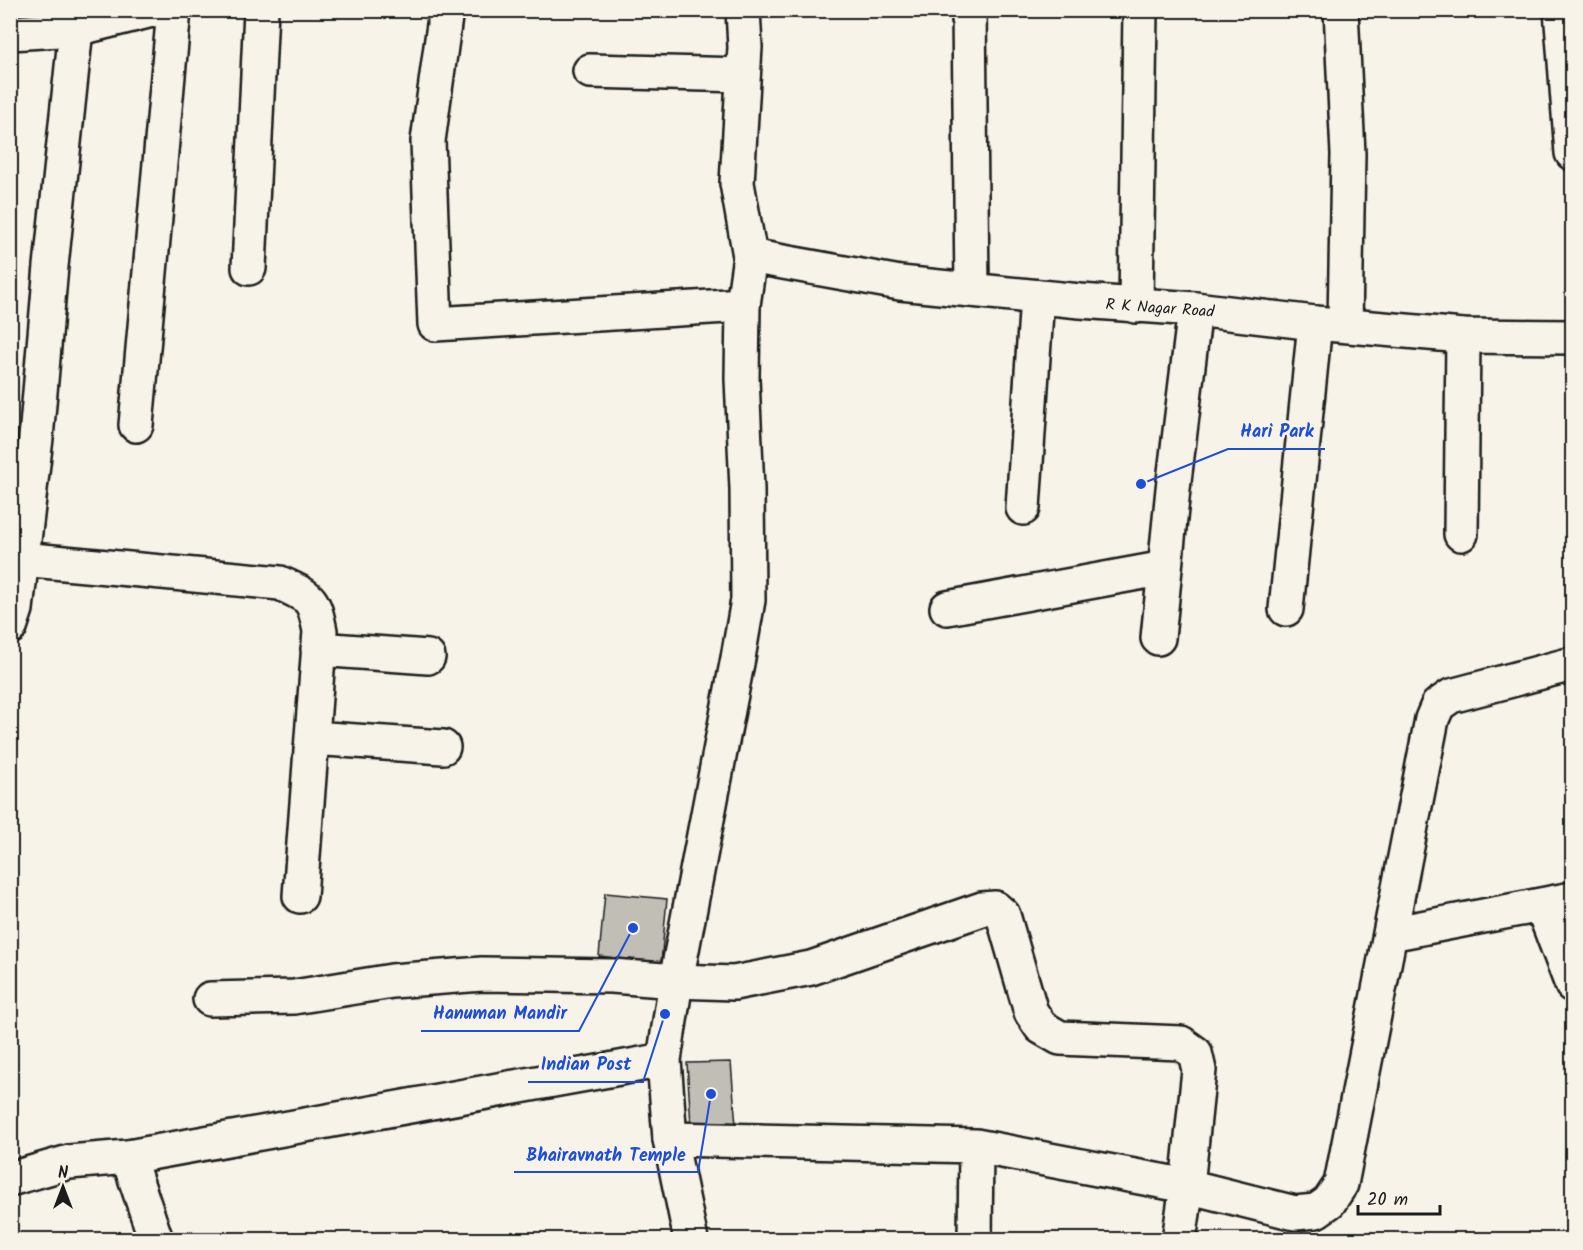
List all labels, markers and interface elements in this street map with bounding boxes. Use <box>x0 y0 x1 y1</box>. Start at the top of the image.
street label: R K Nagar Road <box>1105 292 1216 325</box>
callout: Hari Park <box>1228 413 1325 449</box>
text: Hari Park <box>1240 418 1315 447</box>
callout: Hanuman Mandir <box>421 995 579 1031</box>
text: Hanuman Mandir <box>433 1000 569 1029</box>
callout: Indian Post <box>528 1046 643 1082</box>
text: Indian Post <box>541 1051 632 1080</box>
callout: Bhairavnath Temple <box>514 1136 698 1172</box>
text: Bhairavnath Temple <box>526 1142 686 1171</box>
north arrow <box>33 1157 93 1217</box>
text: N <box>58 1161 68 1186</box>
scale bar <box>1358 1178 1440 1216</box>
text: 20 m <box>1367 1186 1408 1215</box>

